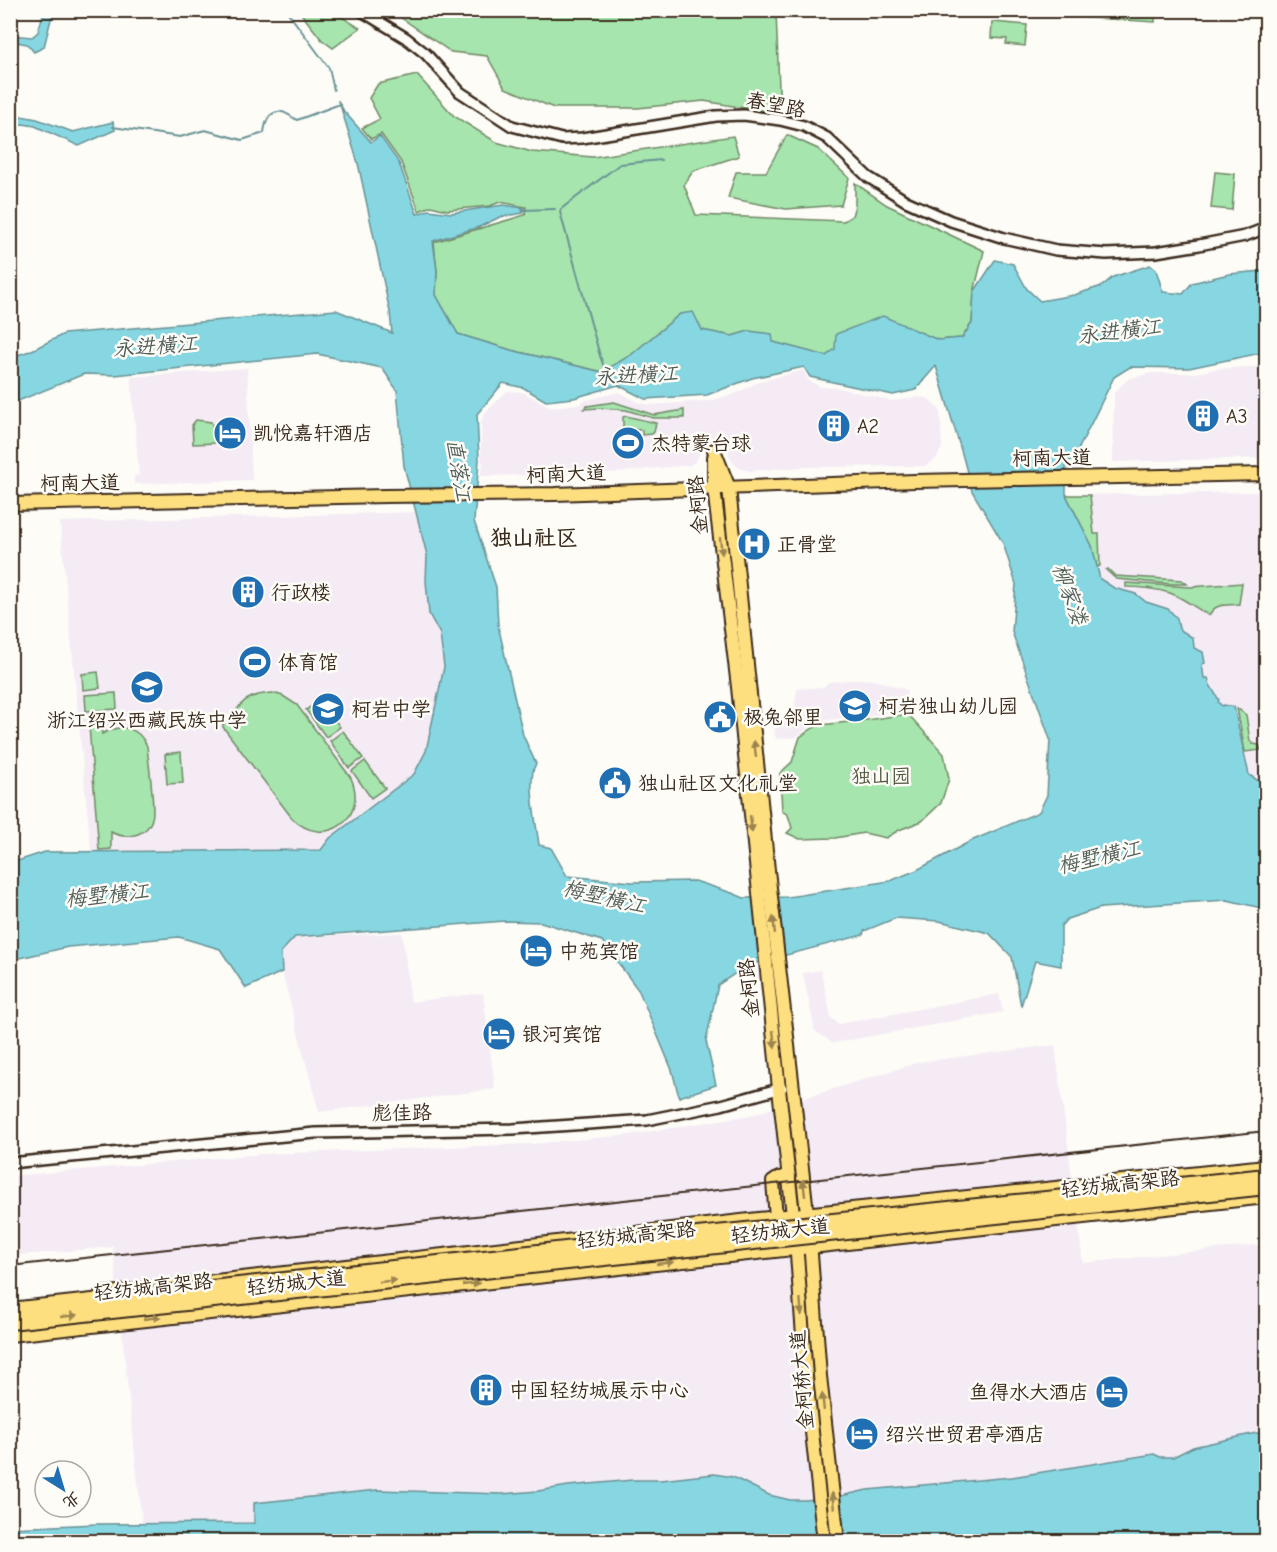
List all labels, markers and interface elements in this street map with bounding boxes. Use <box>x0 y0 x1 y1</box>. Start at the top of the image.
street label: 春望路 <box>744 88 809 122</box>
water label: 永进横江 <box>1076 314 1163 348</box>
water label: 永进横江 <box>112 331 199 361</box>
water label: 永进横江 <box>593 361 680 389</box>
building icon: A3 <box>1185 398 1221 434</box>
place label: A3 <box>1226 405 1248 428</box>
building icon: A2 <box>816 408 852 444</box>
hotel icon: 凯悦嘉轩酒店 <box>212 415 248 451</box>
place label: A2 <box>857 415 879 438</box>
place label: 凯悦嘉轩酒店 <box>253 422 373 445</box>
sports icon: 杰特蒙台球 <box>610 425 646 461</box>
place label: 杰特蒙台球 <box>651 432 751 455</box>
water label: 直落江 <box>442 437 476 504</box>
street label: 柯南大道 <box>1012 446 1092 470</box>
street label: 柯南大道 <box>526 461 606 487</box>
street label: 柯南大道 <box>40 471 120 495</box>
street label: 金柯路 <box>684 473 712 536</box>
district label: 独山社区 <box>490 525 578 551</box>
hospital icon: 正骨堂 <box>736 526 772 562</box>
place label: 正骨堂 <box>777 533 837 556</box>
one-way arrow <box>716 537 726 556</box>
water label: 柳家溇 <box>1048 560 1093 630</box>
building icon: 行政楼 <box>230 574 266 610</box>
place label: 行政楼 <box>271 581 331 604</box>
sports icon: 体育馆 <box>237 644 273 680</box>
place label: 体育馆 <box>278 651 338 674</box>
school or university icon: 浙江绍兴西藏民族中学 <box>129 669 165 705</box>
school or university icon: 柯岩独山幼儿园 <box>837 688 873 724</box>
school or university icon: 柯岩中学 <box>310 691 346 727</box>
place label: 柯岩独山幼儿园 <box>878 695 1018 718</box>
place label: 柯岩中学 <box>351 698 431 721</box>
public building icon: 极兔邻里 <box>702 699 738 735</box>
place label: 极兔邻里 <box>743 706 823 729</box>
place label: 浙江绍兴西藏民族中学 <box>47 709 247 732</box>
one-way arrow <box>751 739 760 758</box>
public building icon: 独山社区文化礼堂 <box>597 765 633 801</box>
park label: 独山园 <box>851 765 911 788</box>
place label: 独山社区文化礼堂 <box>638 772 798 795</box>
one-way arrow <box>746 814 756 833</box>
water label: 梅墅横江 <box>1055 836 1144 878</box>
water label: 梅墅横江 <box>560 876 649 918</box>
water label: 梅墅横江 <box>64 879 151 911</box>
one-way arrow <box>769 916 779 935</box>
hotel icon: 中苑宾馆 <box>518 933 554 969</box>
place label: 中苑宾馆 <box>559 940 639 963</box>
street label: 金柯路 <box>734 956 764 1019</box>
hotel icon: 银河宾馆 <box>481 1016 517 1052</box>
place label: 银河宾馆 <box>522 1023 602 1046</box>
one-way arrow <box>769 1030 778 1049</box>
street label: 彪佳路 <box>372 1101 433 1125</box>
street label: 轻纺城高架路 <box>1059 1166 1182 1202</box>
one-way arrow <box>800 1179 809 1198</box>
street label: 轻纺城大道 <box>729 1214 831 1248</box>
street label: 轻纺城高架路 <box>575 1217 698 1253</box>
one-way arrow <box>656 1258 675 1268</box>
street label: 轻纺城大道 <box>245 1266 347 1300</box>
street label: 轻纺城高架路 <box>92 1269 215 1305</box>
one-way arrow <box>378 1276 397 1286</box>
one-way arrow <box>462 1279 481 1289</box>
one-way arrow <box>796 1297 805 1316</box>
one-way arrow <box>59 1311 78 1321</box>
one-way arrow <box>143 1313 162 1323</box>
street label: 金柯桥大道 <box>786 1329 818 1431</box>
building icon: 中国轻纺城展示中心 <box>468 1372 504 1408</box>
hotel icon: 鱼得水大酒店 <box>1094 1374 1130 1410</box>
place label: 中国轻纺城展示中心 <box>509 1379 689 1402</box>
place label: 鱼得水大酒店 <box>969 1381 1089 1404</box>
one-way arrow <box>818 1393 827 1412</box>
hotel icon: 绍兴世贸君亭酒店 <box>844 1416 880 1452</box>
place label: 绍兴世贸君亭酒店 <box>885 1423 1045 1446</box>
north arrow <box>33 1459 93 1519</box>
text: 北 <box>60 1488 83 1512</box>
one-way arrow <box>828 1491 838 1510</box>

